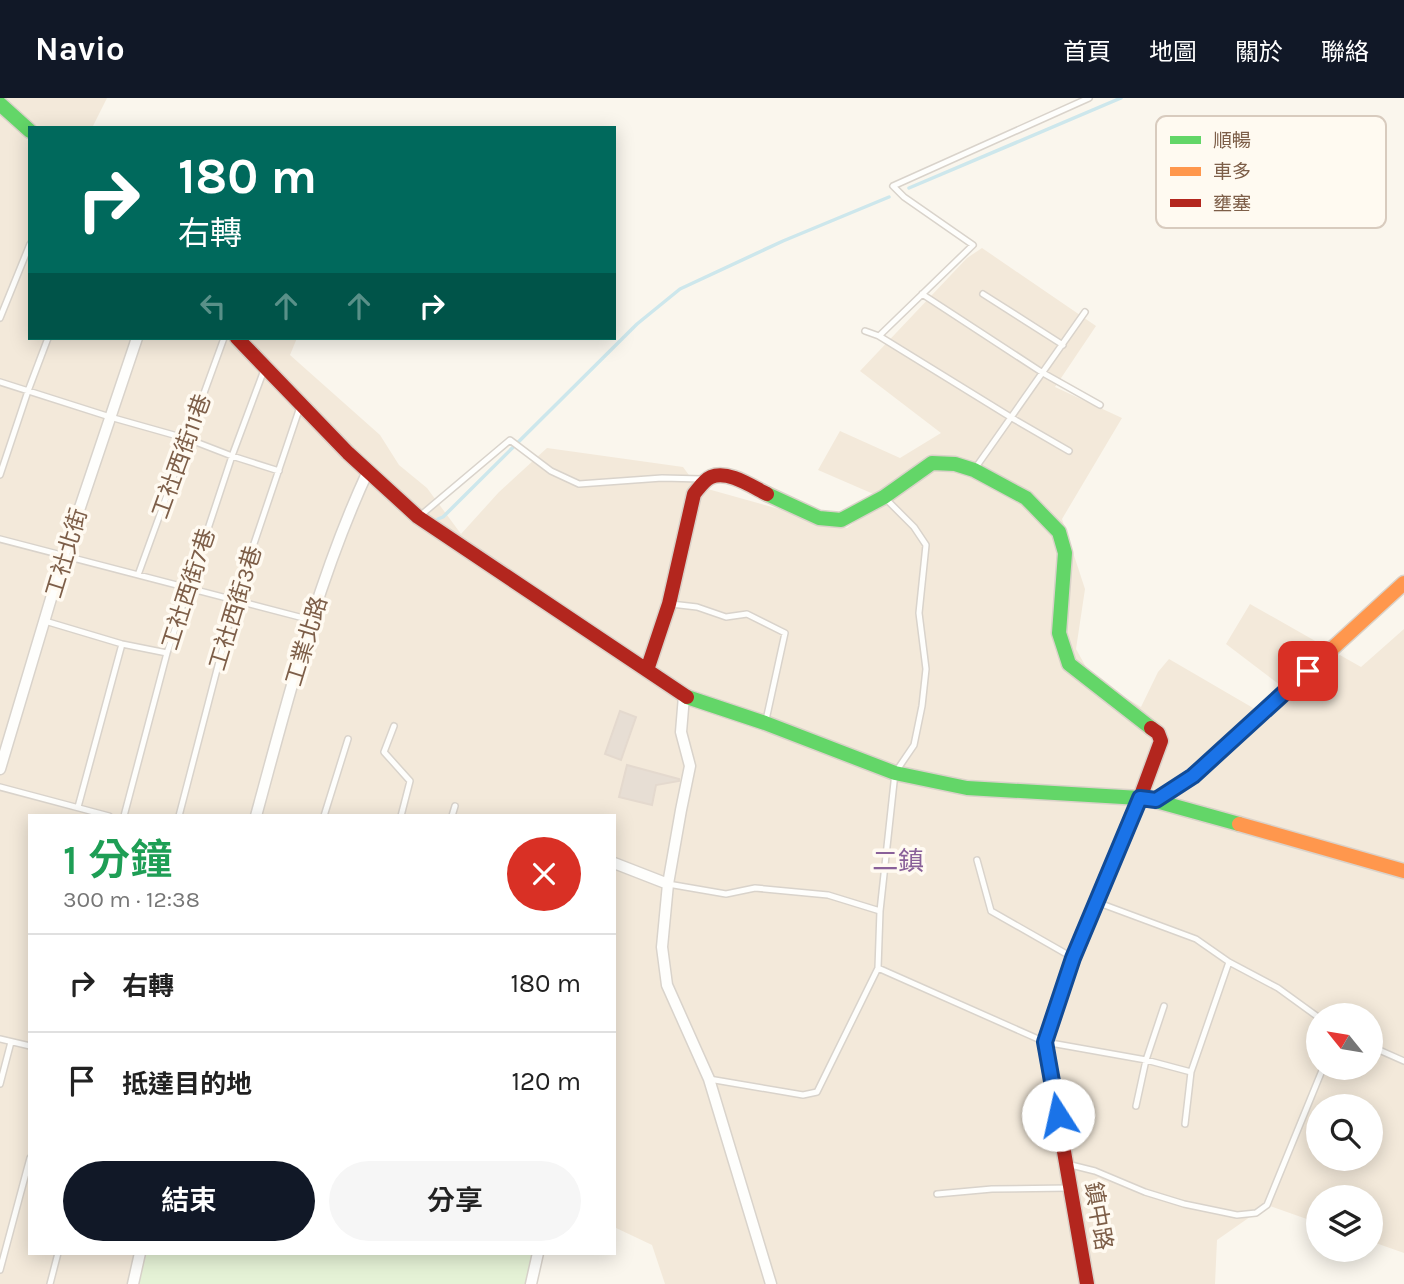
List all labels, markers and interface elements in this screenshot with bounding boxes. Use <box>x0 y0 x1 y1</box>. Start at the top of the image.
text: Navio <box>35 30 125 68</box>
text: 首頁 <box>1063 38 1111 66</box>
text: 地圖 <box>1149 38 1197 66</box>
text: 關於 <box>1235 38 1283 66</box>
text: 聯絡 <box>1321 38 1369 66</box>
legend <box>1156 116 1386 228</box>
text: 順暢 <box>1213 130 1251 152</box>
text: 180 m <box>178 148 317 205</box>
icon: right <box>63 154 154 245</box>
text: 車多 <box>1213 161 1251 183</box>
text: 壅塞 <box>1213 193 1251 215</box>
text: 右轉 <box>178 215 242 252</box>
icon: left <box>194 287 232 325</box>
icon: ahead <box>267 287 305 325</box>
icon: ahead <box>340 287 378 325</box>
icon: right <box>413 287 451 325</box>
street label: 工社西街11巷 <box>147 390 216 522</box>
street label: 工社北街 <box>40 505 93 601</box>
street label: 工社西街7巷 <box>156 525 221 653</box>
street label: 工社西街3巷 <box>204 543 267 674</box>
street label: 工業北路 <box>280 593 333 689</box>
pin <box>1278 641 1338 701</box>
icon: arrive <box>1289 652 1327 690</box>
text: 1 分鐘 <box>63 835 172 885</box>
button: close <box>507 837 581 911</box>
district label: 二鎮 <box>872 846 924 877</box>
text: 300 m · 12:38 <box>63 886 200 913</box>
icon: right <box>63 964 101 1002</box>
text: 180 m <box>511 968 581 999</box>
text: 右轉 <box>122 971 174 1002</box>
north arrow <box>1306 1003 1382 1080</box>
map controls <box>1306 1003 1383 1262</box>
icon: arrive <box>63 1062 101 1100</box>
text: 120 m <box>511 1066 581 1097</box>
text: 抵達目的地 <box>122 1069 252 1100</box>
position arrow <box>1021 1078 1095 1152</box>
button: search <box>1306 1094 1383 1171</box>
button: 結束 <box>63 1161 315 1241</box>
button: 分享 <box>329 1161 581 1241</box>
street label: 鎮中路 <box>1079 1180 1118 1252</box>
button: layers <box>1306 1185 1383 1262</box>

